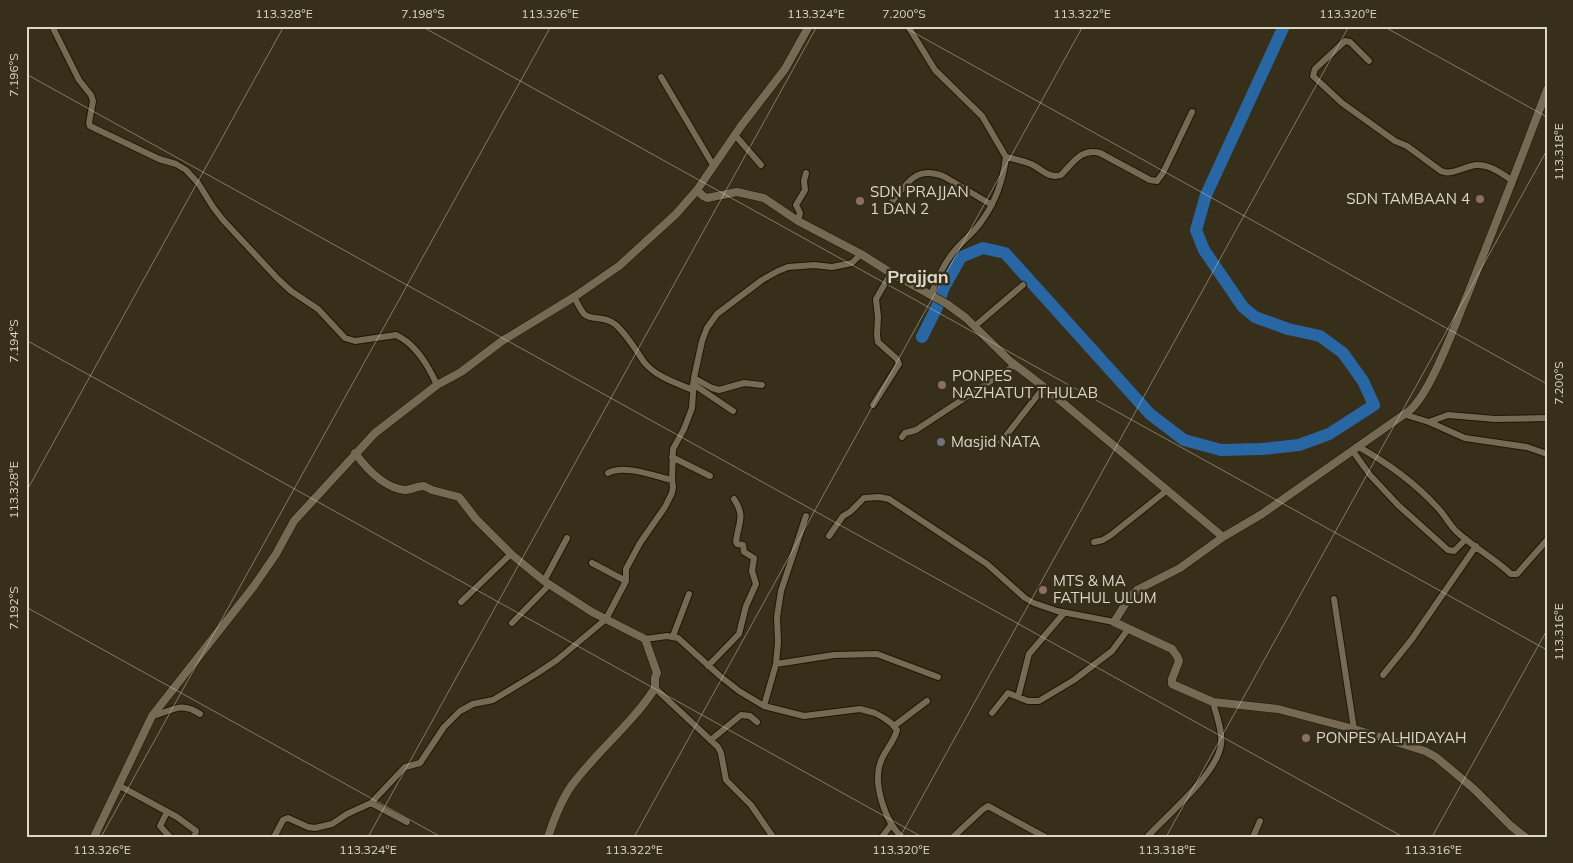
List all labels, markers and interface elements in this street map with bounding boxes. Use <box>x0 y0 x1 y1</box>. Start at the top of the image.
text: 113.328°E <box>255 6 313 21</box>
text: 7.198°S <box>401 6 445 21</box>
text: 113.326°E <box>521 6 579 21</box>
text: 113.324°E <box>787 6 845 21</box>
text: 7.200°S <box>882 6 926 21</box>
text: 113.322°E <box>1053 6 1111 21</box>
text: 113.320°E <box>1319 6 1377 21</box>
text: 7.196°S <box>6 53 21 97</box>
text: 113.318°E <box>1551 123 1566 181</box>
place label: SDN PRAJJAN 1 DAN 2 <box>870 182 969 218</box>
place label: SDN TAMBAAN 4 <box>1346 189 1470 208</box>
marker: SDN TAMBAAN 4 <box>1474 193 1486 205</box>
marker: SDN PRAJJAN 1 DAN 2 <box>854 195 866 207</box>
district label: Prajjan <box>887 265 949 288</box>
text: 7.194°S <box>6 319 21 363</box>
text: 7.200°S <box>1551 361 1566 405</box>
place label: PONPES NAZHATUT THULAB <box>952 366 1098 402</box>
marker: PONPES NAZHATUT THULAB <box>936 379 948 391</box>
place label: Masjid NATA <box>951 432 1040 451</box>
marker: Masjid NATA <box>935 436 947 448</box>
text: 113.328°E <box>6 461 21 519</box>
place label: MTS & MA FATHUL ULUM <box>1053 571 1157 607</box>
marker: MTS & MA FATHUL ULUM <box>1037 584 1049 596</box>
text: 7.192°S <box>6 586 21 630</box>
text: 113.316°E <box>1551 603 1566 661</box>
place label: PONPES ALHIDAYAH <box>1316 728 1466 747</box>
marker: PONPES ALHIDAYAH <box>1300 732 1312 744</box>
text: 113.326°E <box>73 842 131 857</box>
text: 113.324°E <box>339 842 397 857</box>
text: 113.322°E <box>605 842 663 857</box>
text: 113.320°E <box>872 842 930 857</box>
text: 113.318°E <box>1138 842 1196 857</box>
text: 113.316°E <box>1404 842 1462 857</box>

